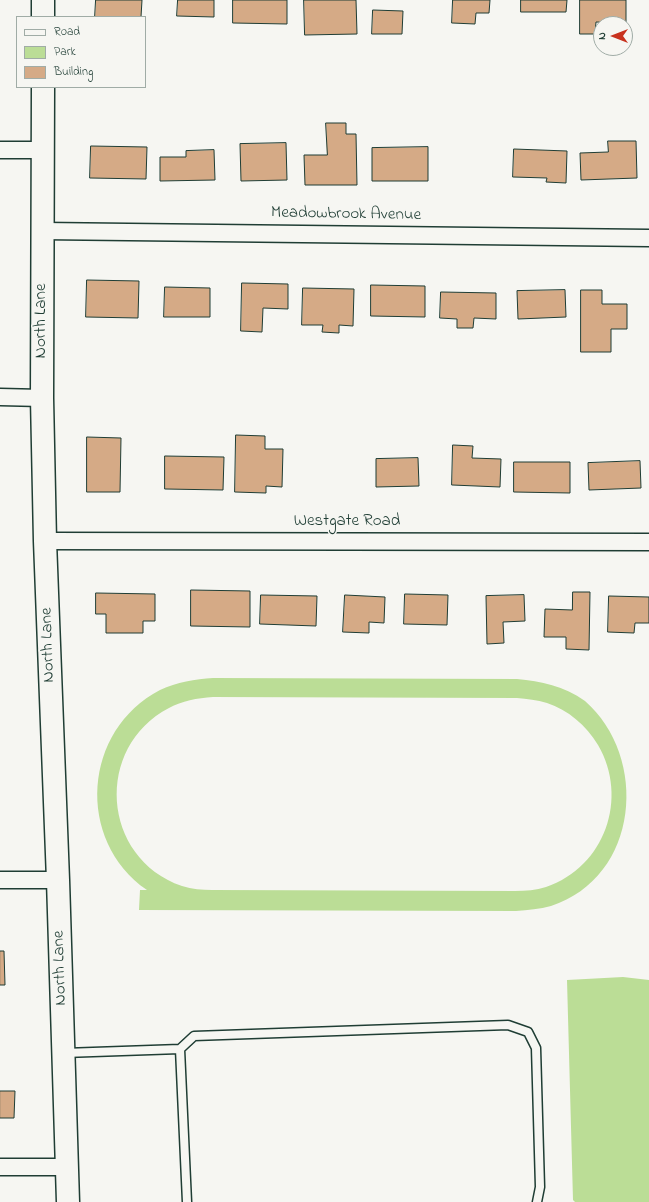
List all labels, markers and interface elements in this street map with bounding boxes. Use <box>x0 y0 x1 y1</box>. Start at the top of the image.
legend <box>16 16 146 88</box>
north arrow <box>593 16 633 56</box>
text: Road <box>54 23 80 41</box>
text: N <box>594 32 610 40</box>
text: Park <box>54 43 76 61</box>
text: Building <box>54 63 93 81</box>
street label: Meadowbrook Avenue <box>271 203 421 227</box>
street label: North Lane <box>32 283 52 359</box>
street label: Westgate Road <box>294 512 400 532</box>
street label: North Lane <box>37 607 61 683</box>
street label: North Lane <box>49 930 73 1006</box>

